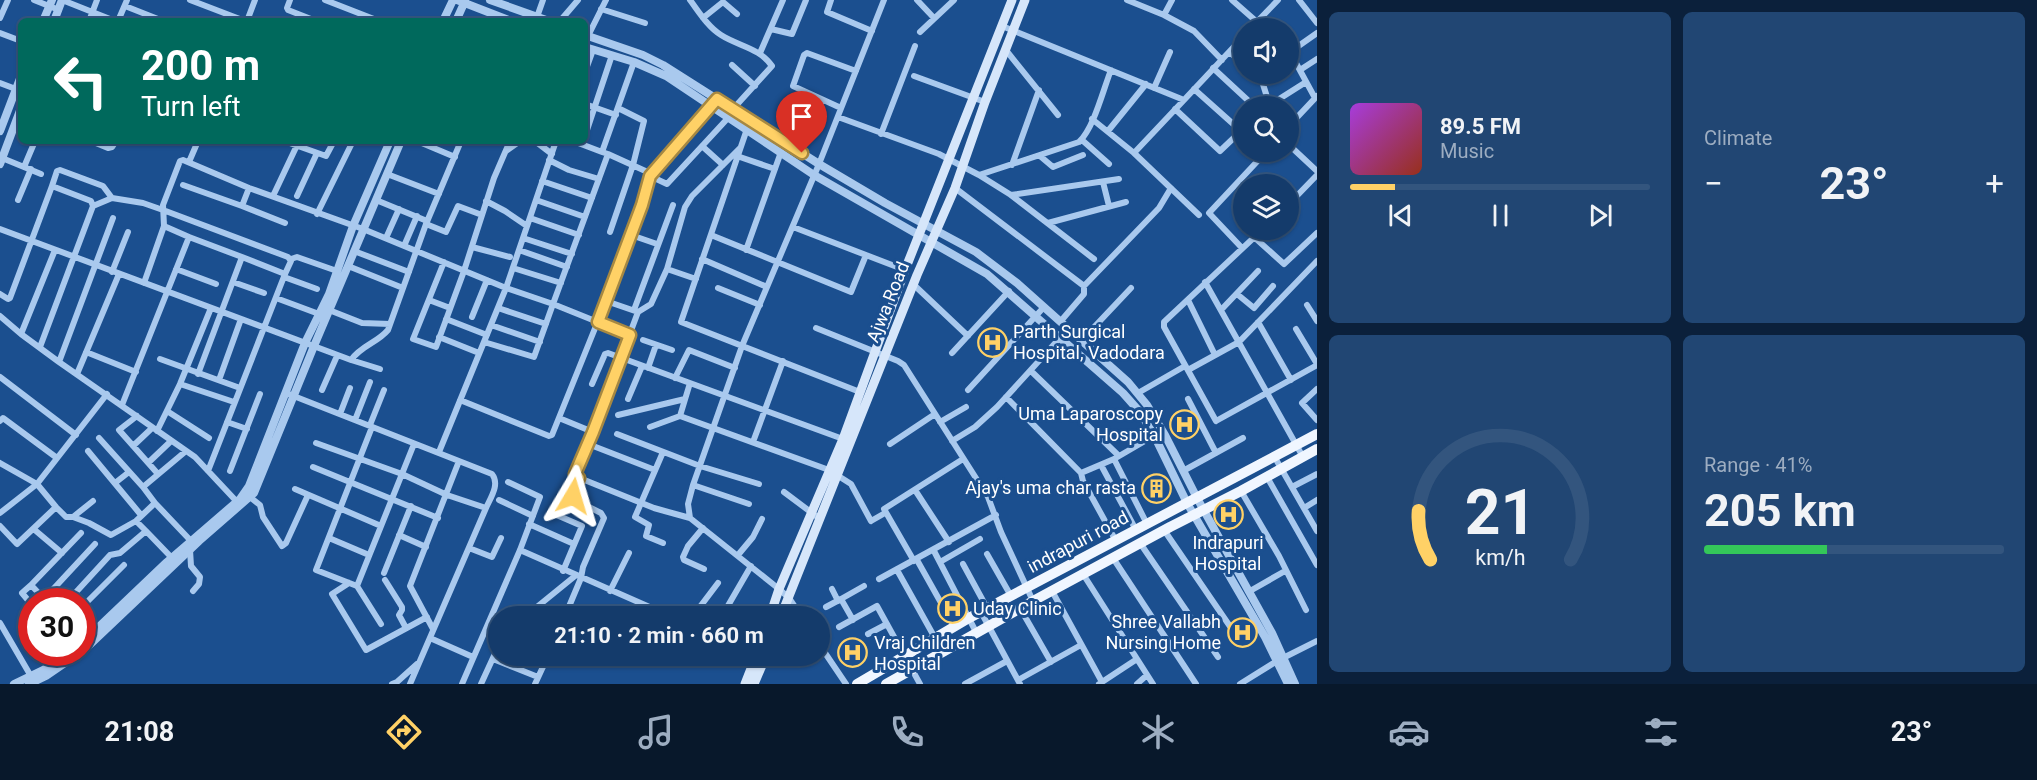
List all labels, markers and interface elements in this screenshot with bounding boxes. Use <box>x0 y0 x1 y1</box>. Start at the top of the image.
map controls <box>1233 18 1299 240</box>
button: sound <box>1233 18 1299 84</box>
text: 200 m <box>141 41 260 90</box>
icon: left <box>42 42 120 120</box>
text: Turn left <box>141 91 241 123</box>
pin <box>776 91 827 153</box>
button: search <box>1233 96 1299 162</box>
icon: arrive <box>785 100 818 133</box>
text: 89.5 FM <box>1440 114 1521 139</box>
text: Climate <box>1704 126 1772 150</box>
text: Music <box>1440 139 1494 163</box>
text: 23° <box>1819 157 1889 210</box>
text: − <box>1704 164 1723 203</box>
text: + <box>1985 164 2004 203</box>
button: layers <box>1233 174 1299 240</box>
icon: previous <box>1384 199 1417 232</box>
icon: pause <box>1484 199 1517 232</box>
icon: next <box>1584 199 1617 232</box>
street label: Ajwa Road <box>862 258 913 345</box>
place label: Parth Surgical Hospital, Vadodara <box>1013 321 1165 363</box>
hospital icon: Parth Surgical Hospital, Vadodara <box>976 326 1008 358</box>
place label: Uma Laparoscopy Hospital <box>1018 403 1163 445</box>
hospital icon: Uma Laparoscopy Hospital <box>1168 408 1200 440</box>
text: Range · 41% <box>1704 453 1812 477</box>
position arrow <box>541 464 605 528</box>
building icon: Ajay's uma char rasta <box>1141 472 1173 504</box>
text: 21 <box>1464 476 1536 549</box>
place label: Ajay's uma char rasta <box>965 477 1136 498</box>
text: 205 km <box>1704 484 1856 537</box>
hospital icon: Indrapuri Hospital <box>1212 498 1244 530</box>
street label: indrapuri road <box>1024 506 1132 577</box>
place label: Indrapuri Hospital <box>1192 532 1264 574</box>
text: km/h <box>1475 546 1525 571</box>
speed limit sign: 30 <box>18 588 96 666</box>
hospital icon: Uday Clinic <box>936 593 968 625</box>
place label: Uday Clinic <box>973 598 1062 619</box>
place label: Shree Vallabh Nursing Home <box>1106 611 1221 653</box>
hospital icon: Shree Vallabh Nursing Home <box>1226 616 1258 648</box>
text: 21:10 · 2 min · 660 m <box>554 623 764 648</box>
place label: Vraj Children Hospital <box>874 632 975 674</box>
hospital icon: Vraj Children Hospital <box>837 637 869 669</box>
icon: directions <box>383 711 425 753</box>
icon: music <box>635 711 677 753</box>
icon: phone <box>886 711 928 753</box>
icon: climate <box>1137 711 1179 753</box>
icon: car <box>1388 711 1430 753</box>
icon: filters <box>1640 711 1682 753</box>
text: 21:08 <box>105 716 174 748</box>
text: 23° <box>1891 716 1932 748</box>

